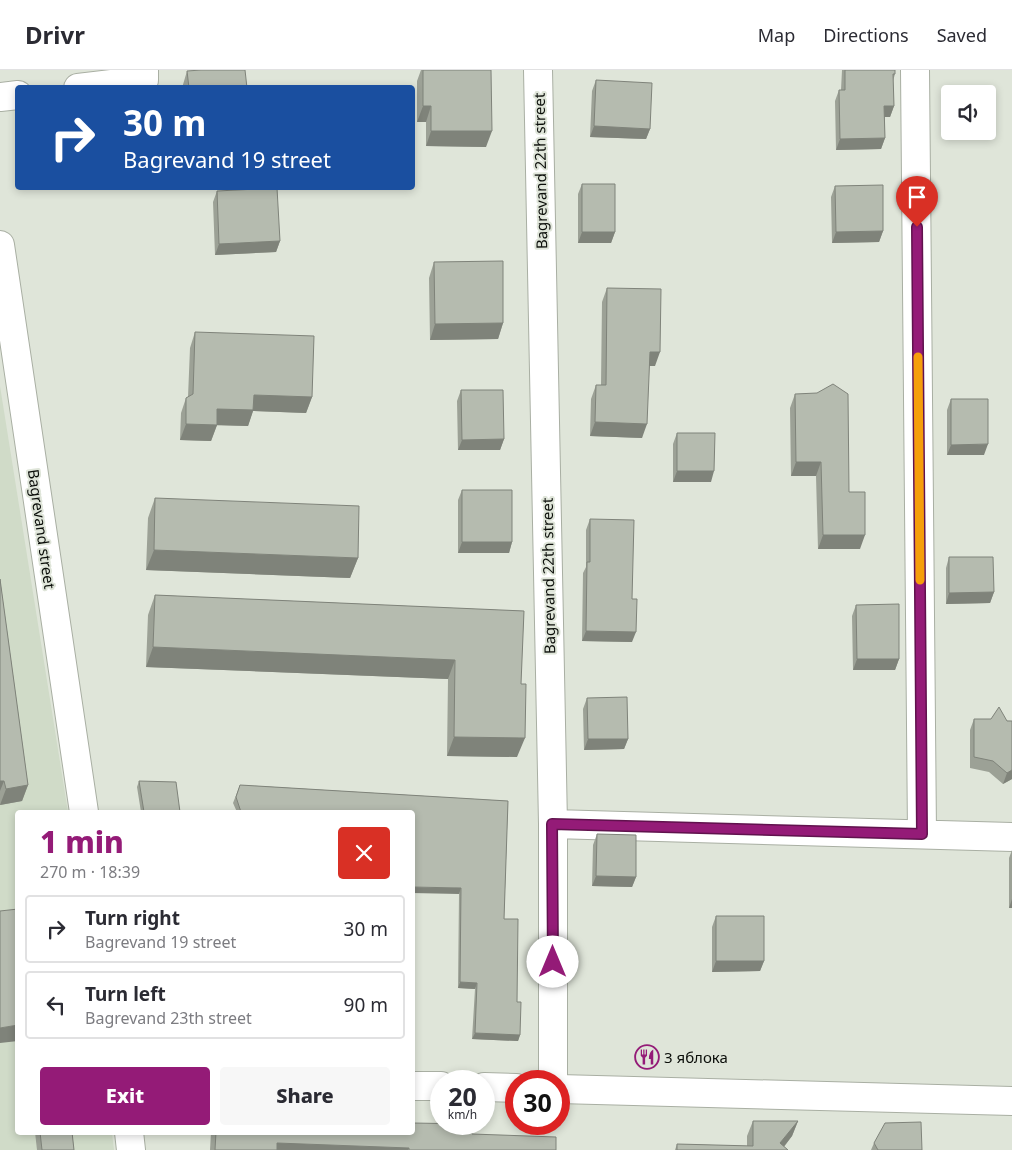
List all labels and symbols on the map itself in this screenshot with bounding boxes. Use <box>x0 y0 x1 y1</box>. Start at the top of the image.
street label: Bagrevand 22th street <box>529 92 551 249</box>
pin <box>896 176 938 227</box>
street label: Bagrevand street <box>24 468 60 591</box>
street label: Bagrevand 22th street <box>537 497 559 654</box>
position arrow <box>526 935 578 987</box>
restaurant icon: 3 яблока <box>634 1044 660 1070</box>
place label: 3 яблока <box>664 1047 728 1067</box>
speed limit sign: 30 <box>505 1070 570 1135</box>

